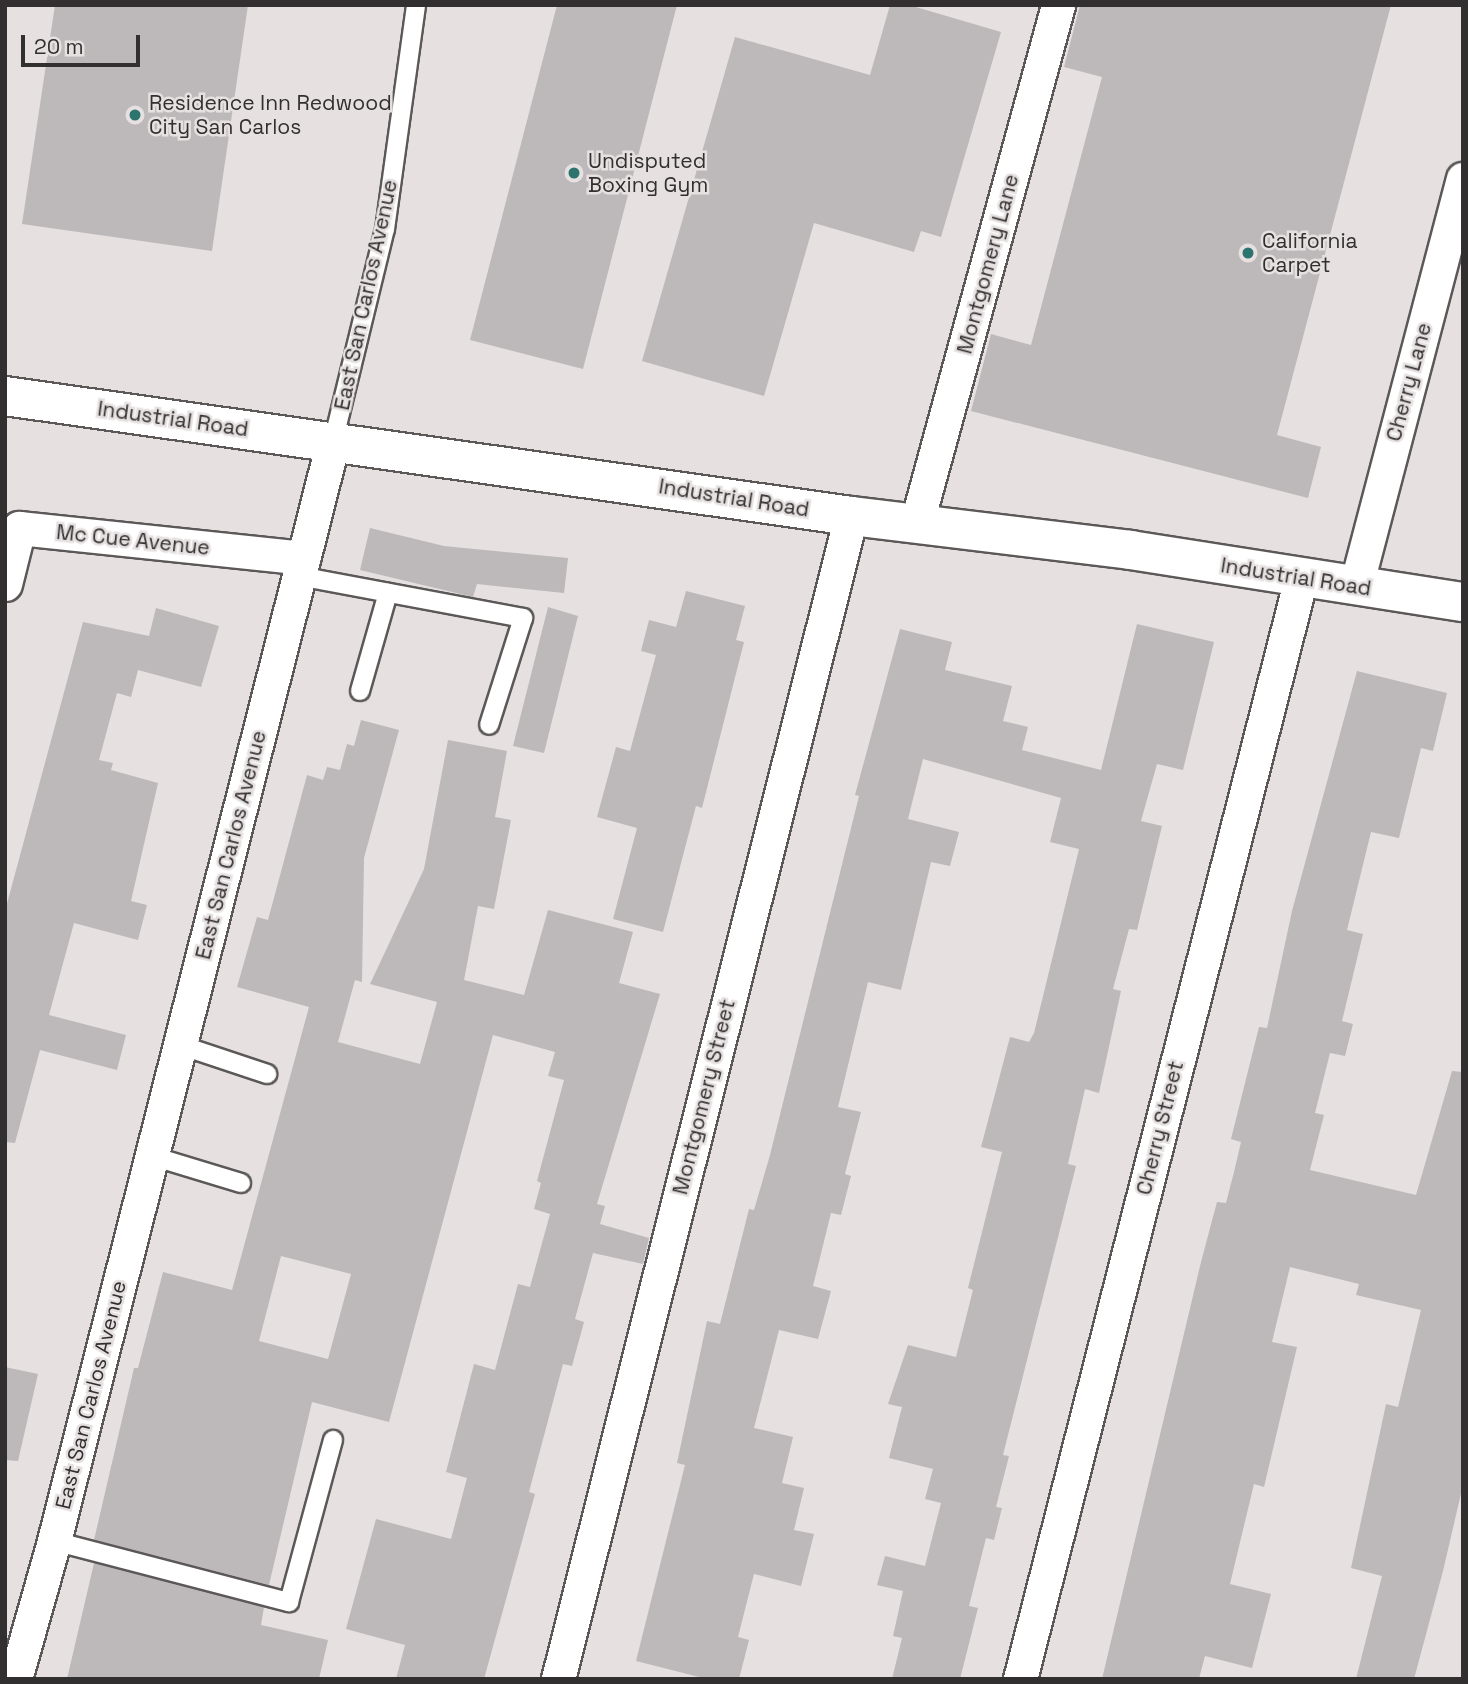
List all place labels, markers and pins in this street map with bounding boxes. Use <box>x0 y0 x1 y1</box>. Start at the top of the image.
place label: Residence Inn Redwood City San Carlos <box>149 90 392 140</box>
marker: Residence Inn Redwood City San Carlos <box>127 107 143 123</box>
place label: Undisputed Boxing Gym <box>588 148 708 198</box>
marker: Undisputed Boxing Gym <box>566 165 582 181</box>
place label: California Carpet <box>1262 228 1358 278</box>
marker: California Carpet <box>1240 245 1256 261</box>

